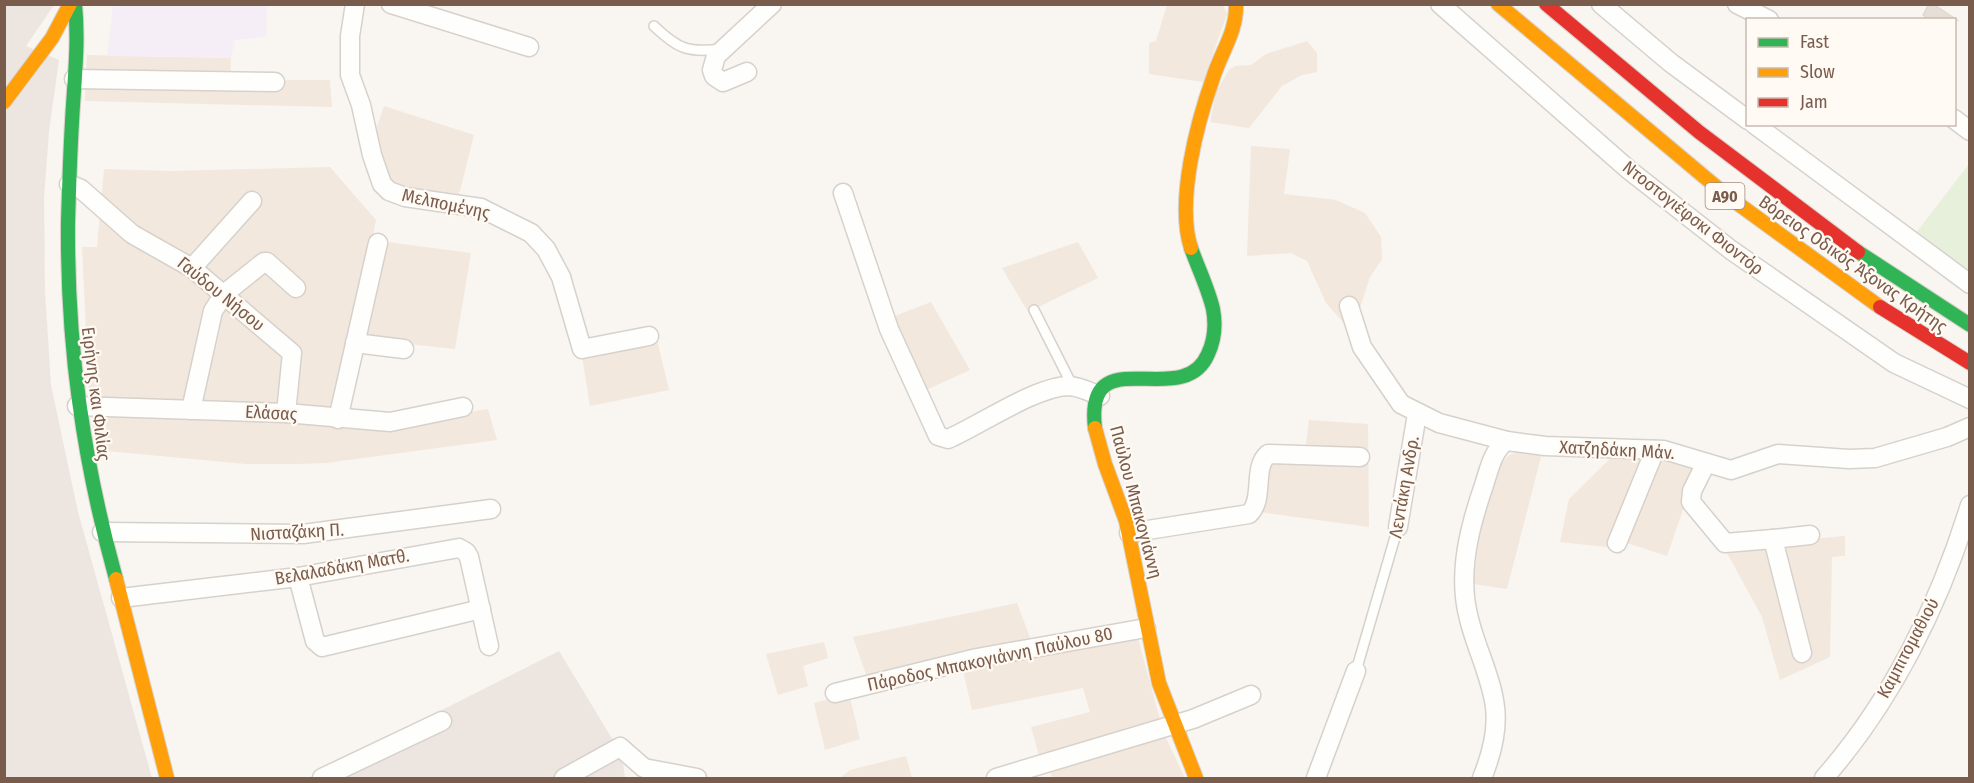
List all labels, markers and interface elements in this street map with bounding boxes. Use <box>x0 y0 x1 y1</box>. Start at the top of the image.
legend <box>1746 18 1956 126</box>
text: Fast <box>1800 31 1829 53</box>
text: Slow <box>1800 61 1835 83</box>
text: Jam <box>1800 91 1828 113</box>
street label: Ντοστογιέφσκι Φιοντόρ <box>1618 156 1768 280</box>
road number: Α90 <box>1706 183 1744 209</box>
street label: Μελπομένης <box>400 184 492 224</box>
street label: Βόρειος Οδικός Άξονας Κρήτης <box>1755 190 1952 338</box>
street label: Γαύδου Νήσου <box>173 252 269 336</box>
street label: Ειρήνης και Φιλίας <box>77 326 115 463</box>
street label: Ελάσας <box>244 401 298 425</box>
street label: Παύλου Μπακογιάννη <box>1105 423 1167 581</box>
street label: Λεντάκη Ανδρ. <box>1384 434 1424 540</box>
street label: Χατζηδάκη Μάν. <box>1559 436 1675 464</box>
street label: Νισταζάκη Π. <box>249 519 345 545</box>
street label: Βελαλαδάκη Ματθ. <box>273 544 411 590</box>
street label: Καμπιτομαθιού <box>1872 594 1944 702</box>
street label: Πάροδος Μπακογιάννη Παύλου 80 <box>865 622 1115 696</box>

